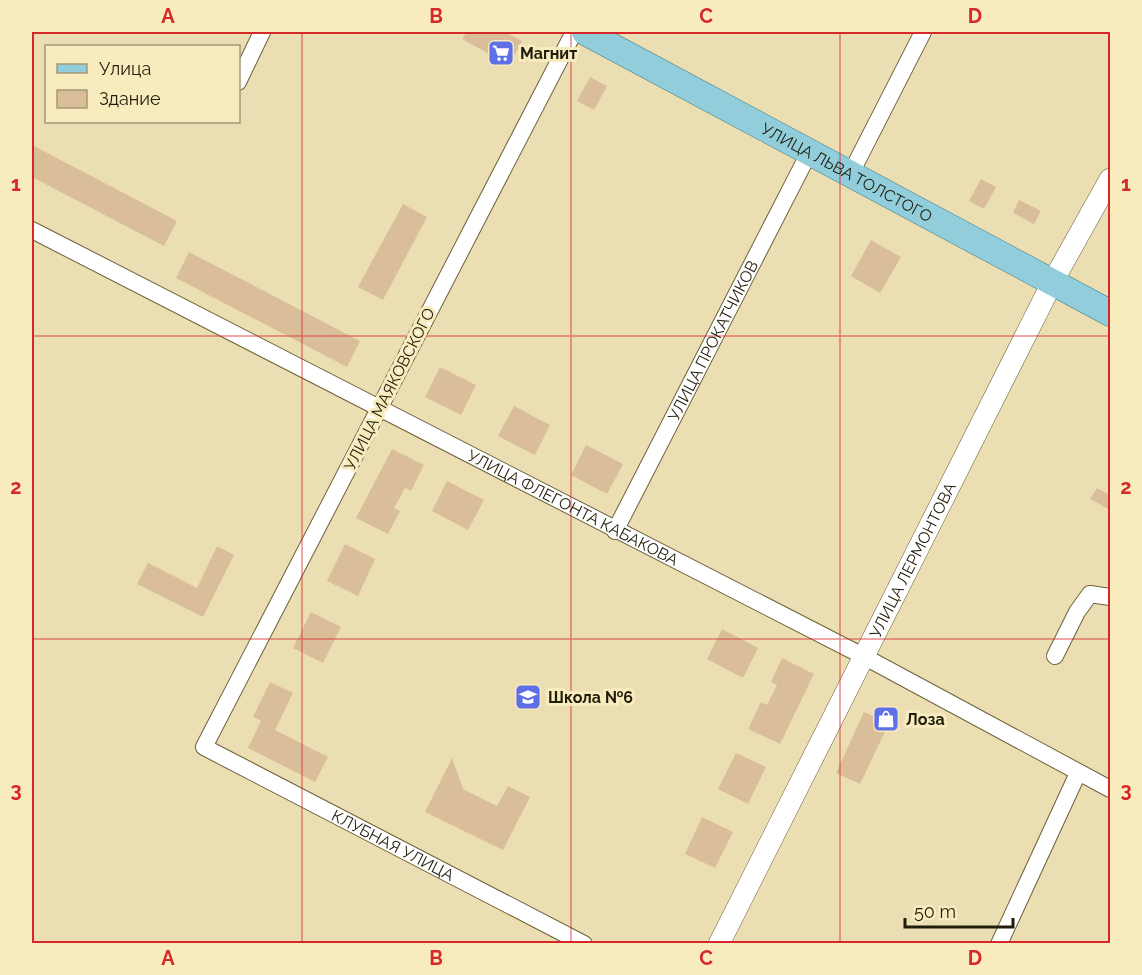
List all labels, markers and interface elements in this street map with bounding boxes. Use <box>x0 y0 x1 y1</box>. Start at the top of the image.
text: A <box>161 4 175 28</box>
text: B <box>429 4 443 28</box>
text: C <box>699 4 713 28</box>
text: D <box>968 4 982 28</box>
supermarket icon: Магнит <box>486 38 516 68</box>
place label: Магнит <box>520 44 577 63</box>
legend <box>45 45 240 123</box>
text: Улица <box>99 58 151 79</box>
text: Здание <box>99 88 161 109</box>
street label: УЛИЦА ЛЬВА ТОЛСТОГО <box>758 119 935 226</box>
text: 1 <box>11 172 21 196</box>
text: 1 <box>1121 172 1131 196</box>
street label: УЛИЦА ПРОКАТЧИКОВ <box>664 257 762 424</box>
street label: УЛИЦА МАЯКОВСКОГО <box>340 305 439 474</box>
street label: УЛИЦА ФЛЕГОНТА КАБАКОВА <box>464 446 682 570</box>
text: 2 <box>10 475 22 499</box>
text: 2 <box>1120 475 1132 499</box>
street label: УЛИЦА ЛЕРМОНТОВА <box>866 479 960 641</box>
school or university icon: Школа №6 <box>513 682 543 712</box>
place label: Школа №6 <box>548 688 633 707</box>
shop icon: Лоза <box>871 704 901 734</box>
place label: Лоза <box>906 710 945 729</box>
text: 3 <box>10 778 22 802</box>
text: 3 <box>1120 778 1132 802</box>
street label: КЛУБНАЯ УЛИЦА <box>328 806 457 885</box>
scale bar <box>905 891 1013 929</box>
text: 50 m <box>914 901 956 922</box>
text: A <box>161 946 175 970</box>
text: B <box>429 946 443 970</box>
text: C <box>699 946 713 970</box>
text: D <box>968 946 982 970</box>

